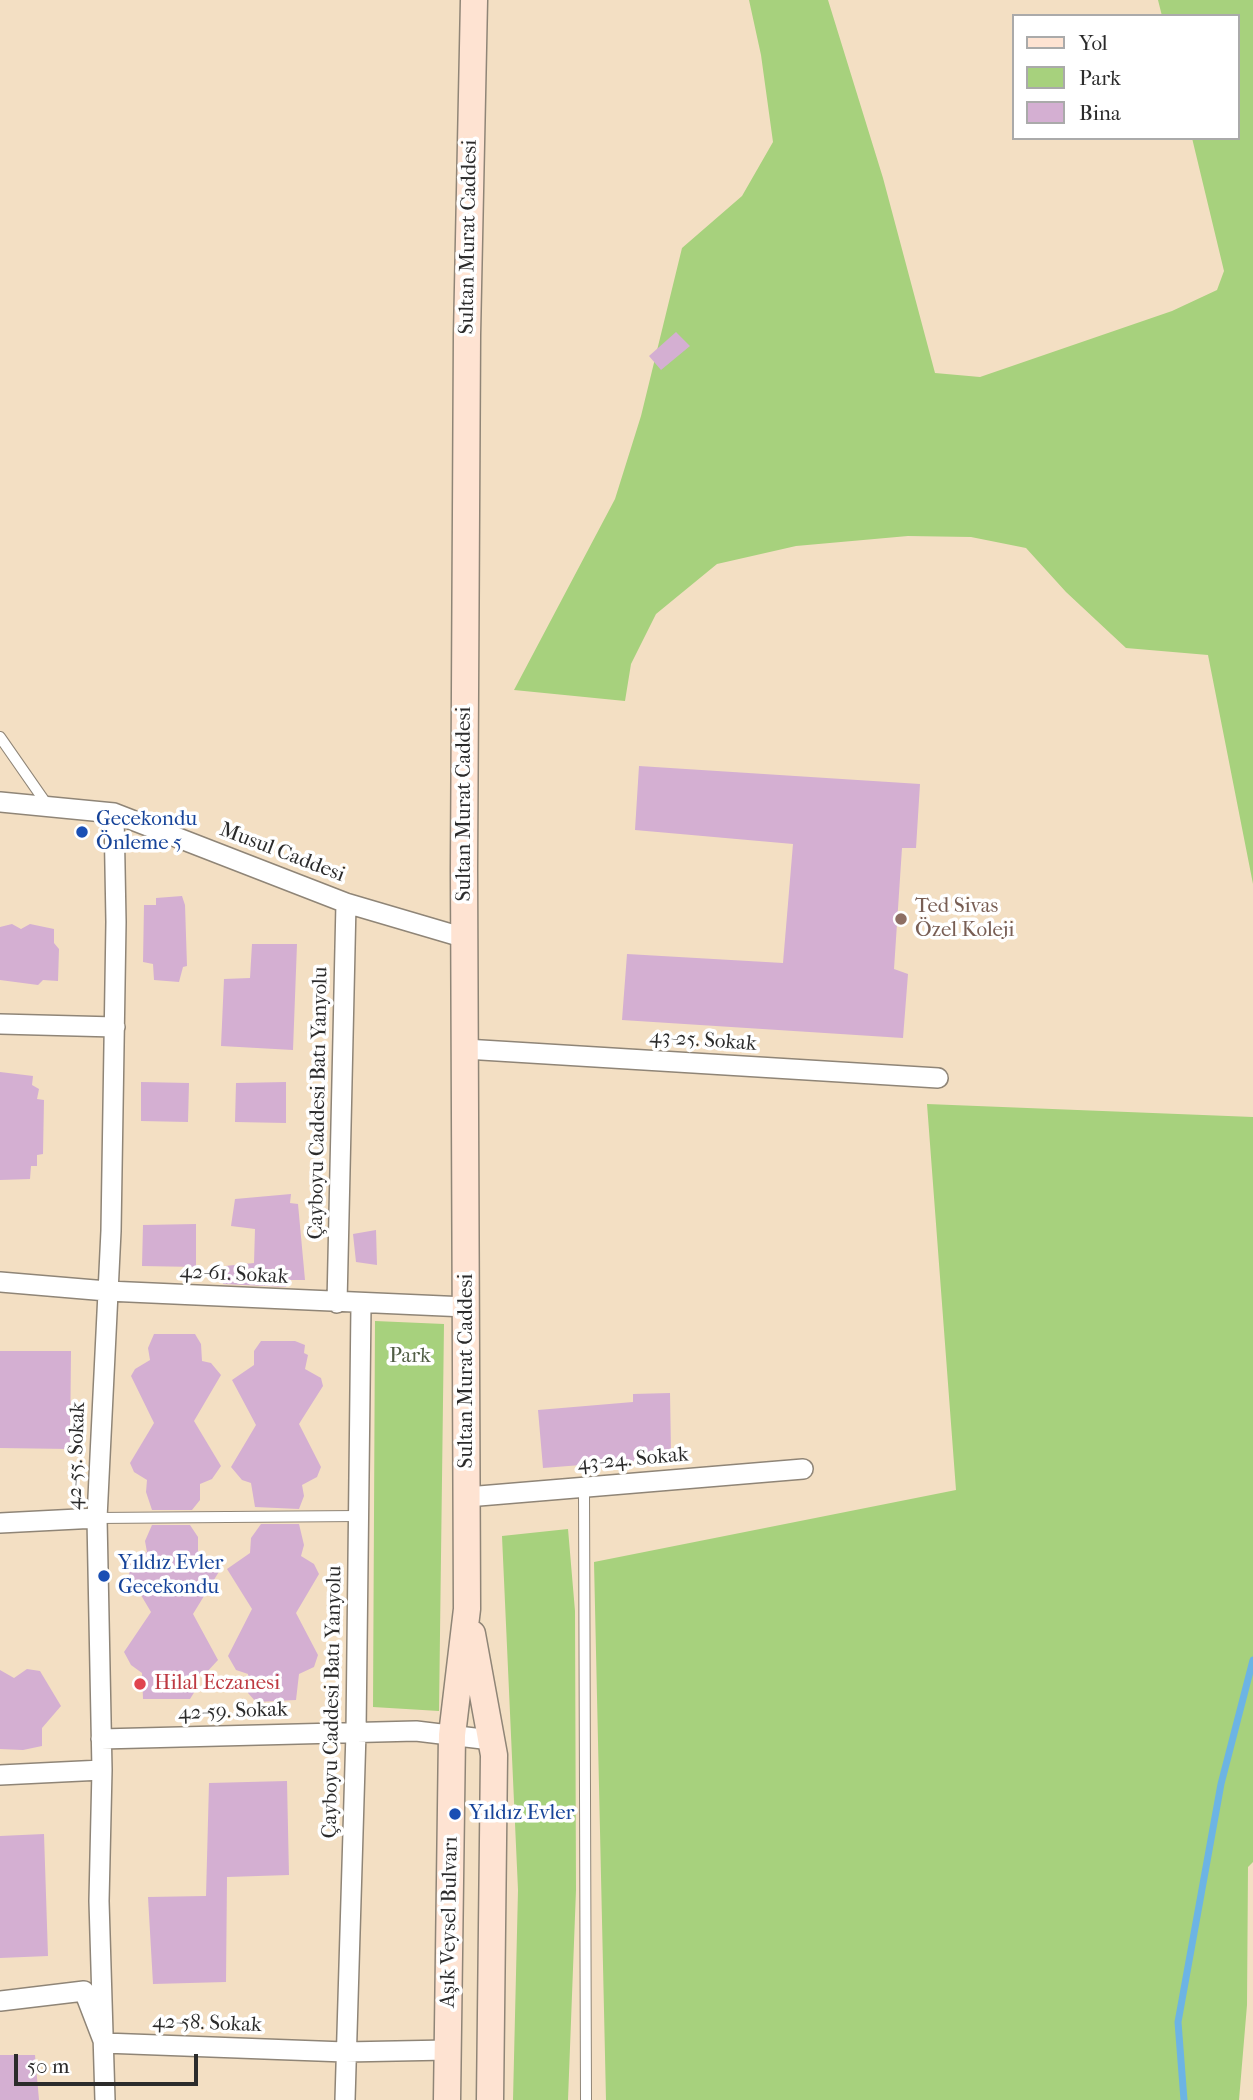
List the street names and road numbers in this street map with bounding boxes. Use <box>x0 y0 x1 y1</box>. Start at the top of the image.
street label: Sultan Murat Caddesi <box>455 139 483 335</box>
street label: Sultan Murat Caddesi <box>452 707 478 901</box>
street label: Musul Caddesi <box>216 818 348 888</box>
street label: Çayboyu Caddesi Batı Yanyolu <box>304 966 334 1240</box>
street label: 43-25. Sokak <box>648 1025 758 1057</box>
street label: 42-61. Sokak <box>179 1260 289 1290</box>
street label: Sultan Murat Caddesi <box>454 1274 480 1468</box>
street label: 42-55. Sokak <box>63 1402 91 1510</box>
street label: 43-24. Sokak <box>576 1443 690 1477</box>
street label: Çayboyu Caddesi Batı Yanyolu <box>318 1565 348 1839</box>
street label: 42-59. Sokak <box>178 1697 288 1727</box>
street label: Aşık Veysel Bulvarı <box>436 1836 464 2008</box>
street label: 42-58. Sokak <box>152 2009 262 2039</box>

